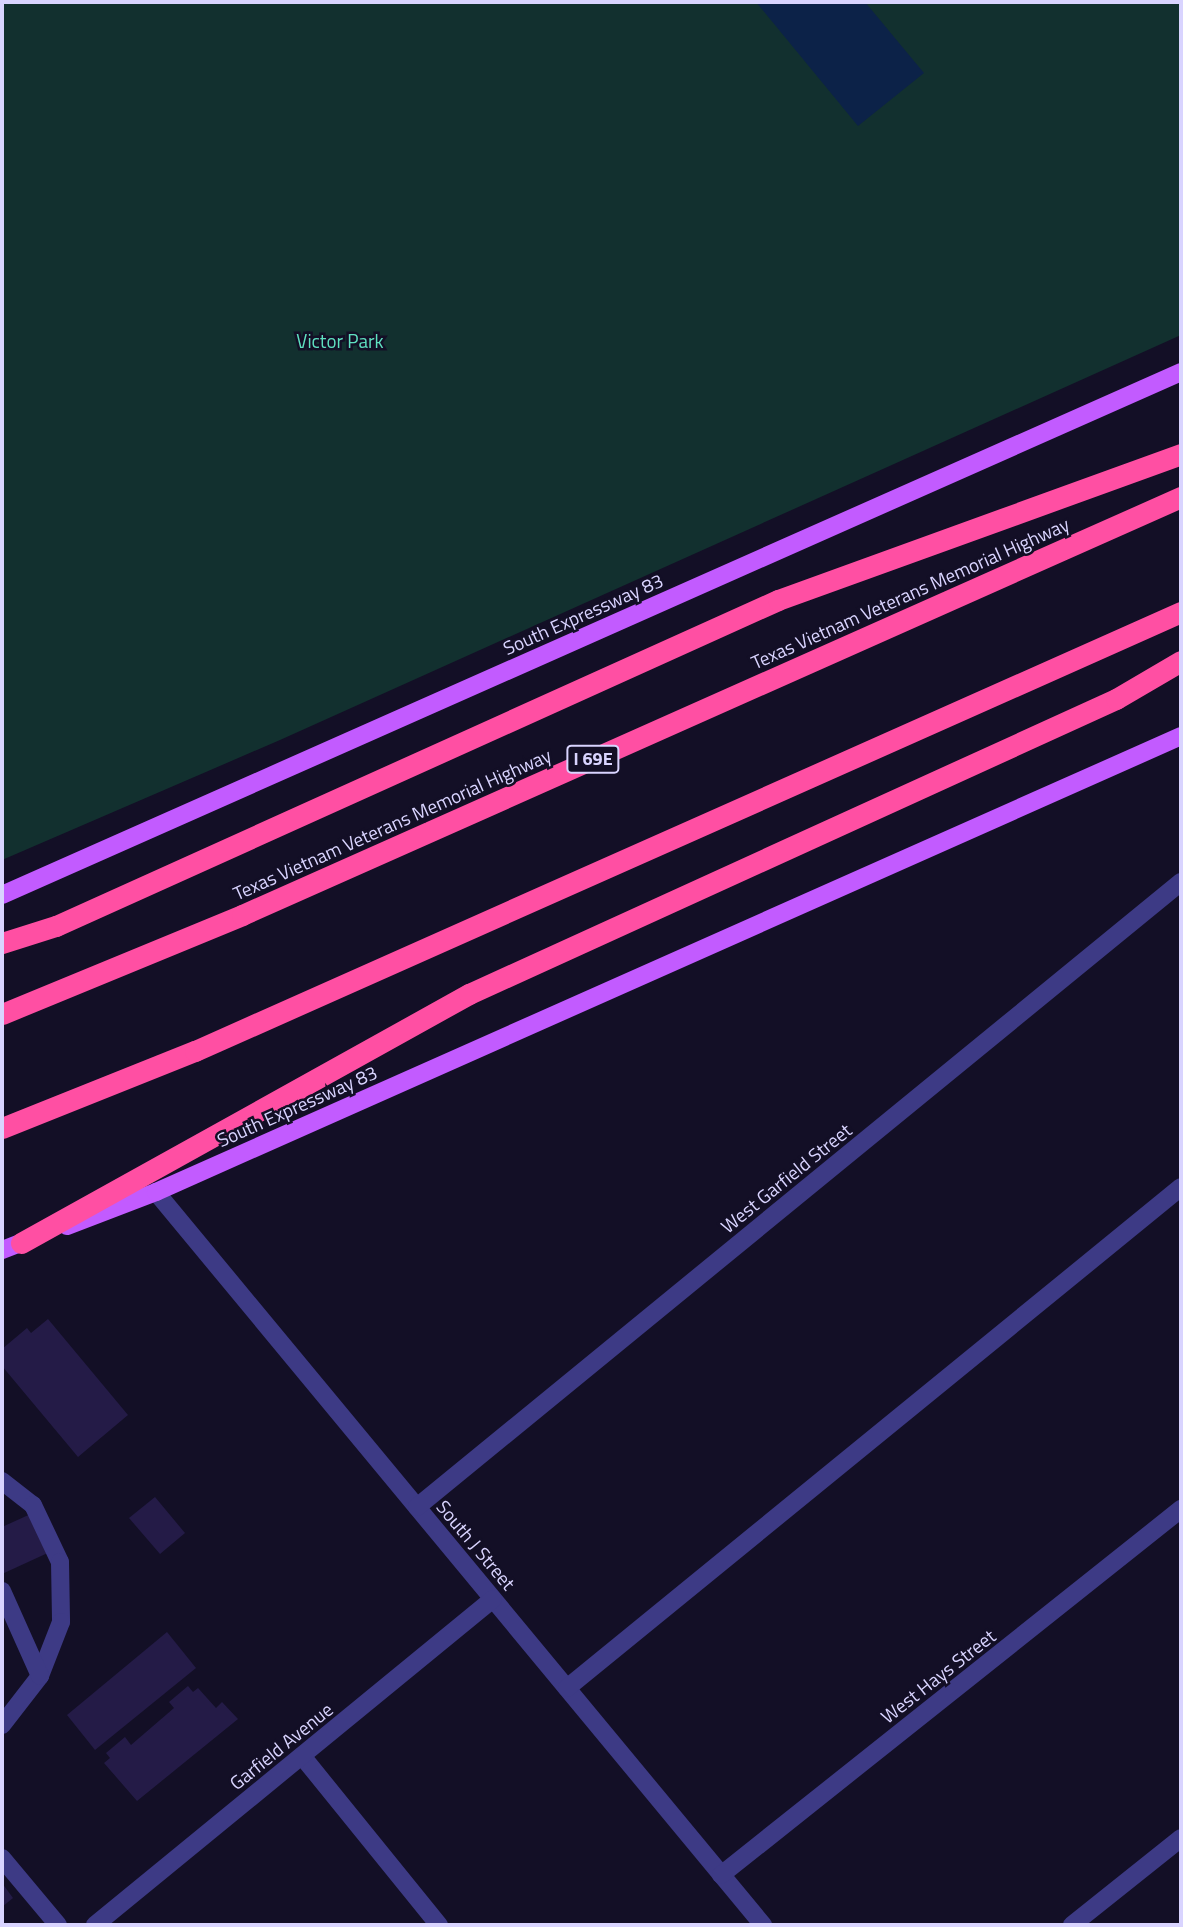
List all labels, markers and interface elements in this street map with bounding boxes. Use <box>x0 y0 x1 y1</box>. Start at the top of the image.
park label: Victor Park <box>296 330 384 352</box>
street label: Texas Vietnam Veterans Memorial Highway <box>747 512 1073 674</box>
street label: South Expressway 83 <box>500 568 666 660</box>
street label: Texas Vietnam Veterans Memorial Highway <box>229 743 555 905</box>
road number: I 69E <box>565 744 621 774</box>
street label: South Expressway 83 <box>214 1060 380 1152</box>
street label: West Garfield Street <box>716 1118 856 1238</box>
street label: South J Street <box>432 1495 520 1595</box>
street label: West Hays Street <box>876 1624 1000 1728</box>
street label: Garfield Avenue <box>225 1698 337 1794</box>

